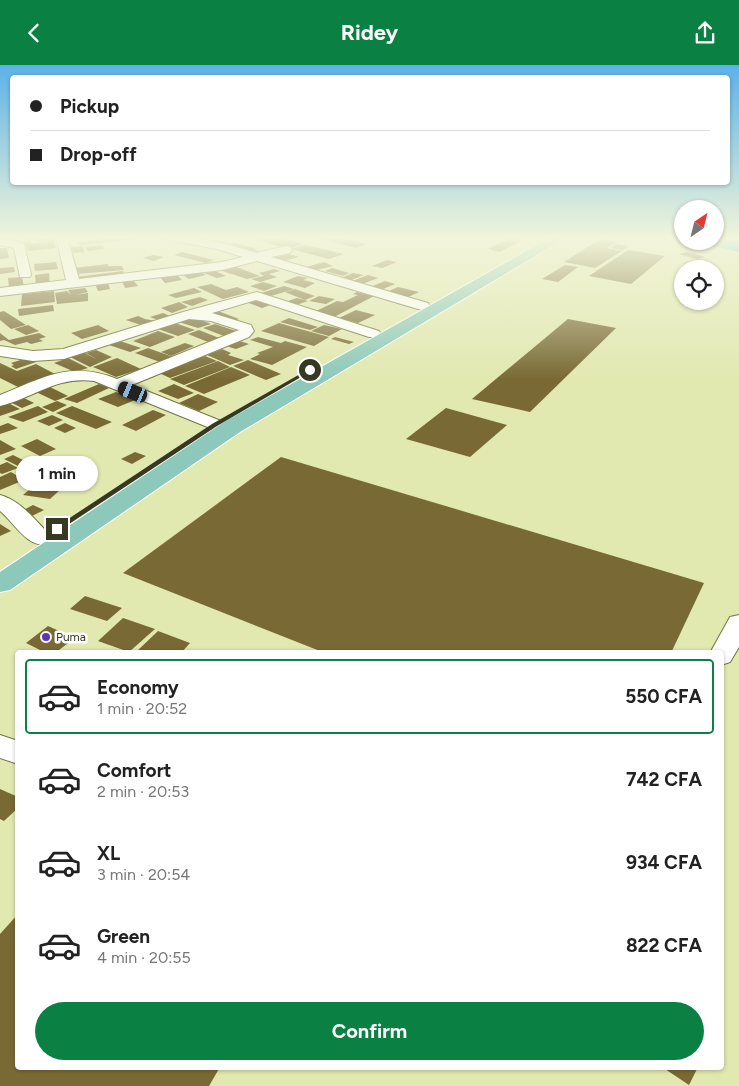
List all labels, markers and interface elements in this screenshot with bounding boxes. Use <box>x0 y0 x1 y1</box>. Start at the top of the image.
icon: back <box>20 19 48 47</box>
text: Ridey <box>341 19 398 46</box>
icon: share <box>691 19 719 47</box>
text: Pickup <box>60 95 119 118</box>
text: Drop-off <box>60 143 137 166</box>
north arrow <box>674 200 724 250</box>
map controls <box>674 200 724 310</box>
button: locate <box>674 260 724 310</box>
route start <box>299 359 321 381</box>
car <box>116 379 149 405</box>
callout: 1 min <box>16 457 98 491</box>
text: 1 min <box>38 464 76 483</box>
route end <box>46 518 68 540</box>
place label: Puma <box>56 630 86 644</box>
marker: Puma <box>40 631 52 643</box>
icon: car <box>37 674 82 719</box>
text: Economy <box>97 676 179 699</box>
text: 550 CFA <box>625 685 702 708</box>
text: 1 min · 20:52 <box>97 699 187 718</box>
icon: car <box>37 757 82 802</box>
text: Comfort <box>97 759 172 782</box>
text: 742 CFA <box>626 768 702 791</box>
text: 2 min · 20:53 <box>97 782 189 801</box>
icon: car <box>37 840 82 885</box>
text: XL <box>97 842 120 865</box>
text: 934 CFA <box>626 851 702 874</box>
text: 3 min · 20:54 <box>97 865 190 884</box>
icon: car <box>37 923 82 968</box>
text: Green <box>97 925 150 948</box>
text: 822 CFA <box>626 934 702 957</box>
text: 4 min · 20:55 <box>97 948 191 967</box>
button: Confirm <box>35 1002 704 1060</box>

